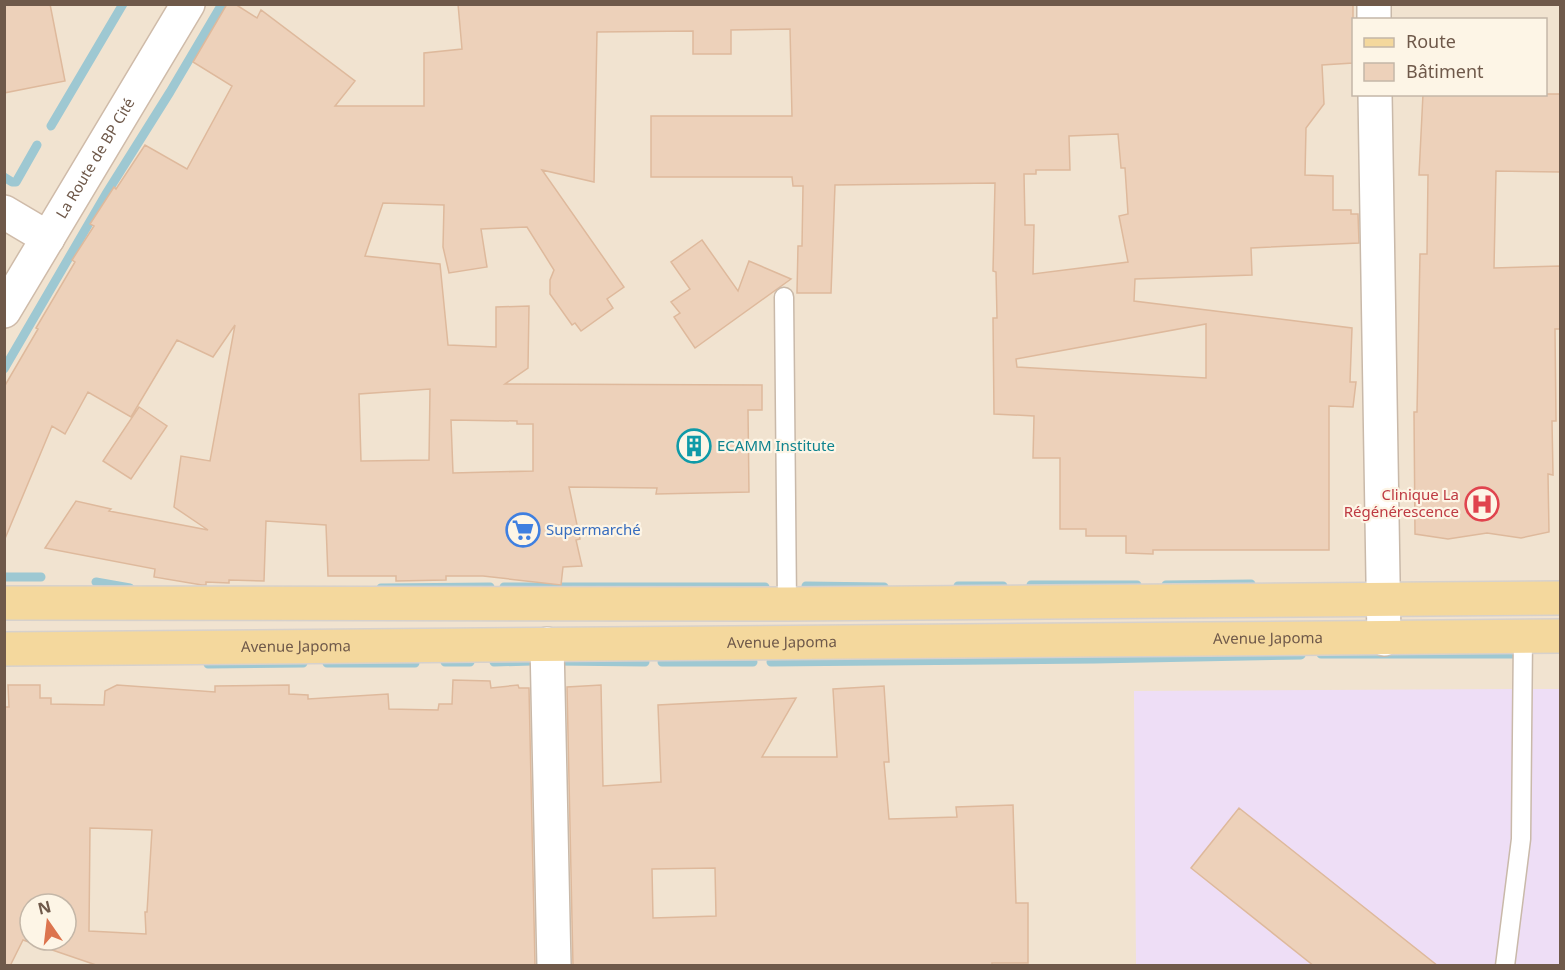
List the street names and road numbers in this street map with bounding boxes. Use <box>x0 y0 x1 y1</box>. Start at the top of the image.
street label: La Route de BP Cité <box>51 94 139 222</box>
street label: Avenue Japoma <box>1213 627 1323 648</box>
street label: Avenue Japoma <box>727 631 837 652</box>
street label: Avenue Japoma <box>241 635 351 656</box>

